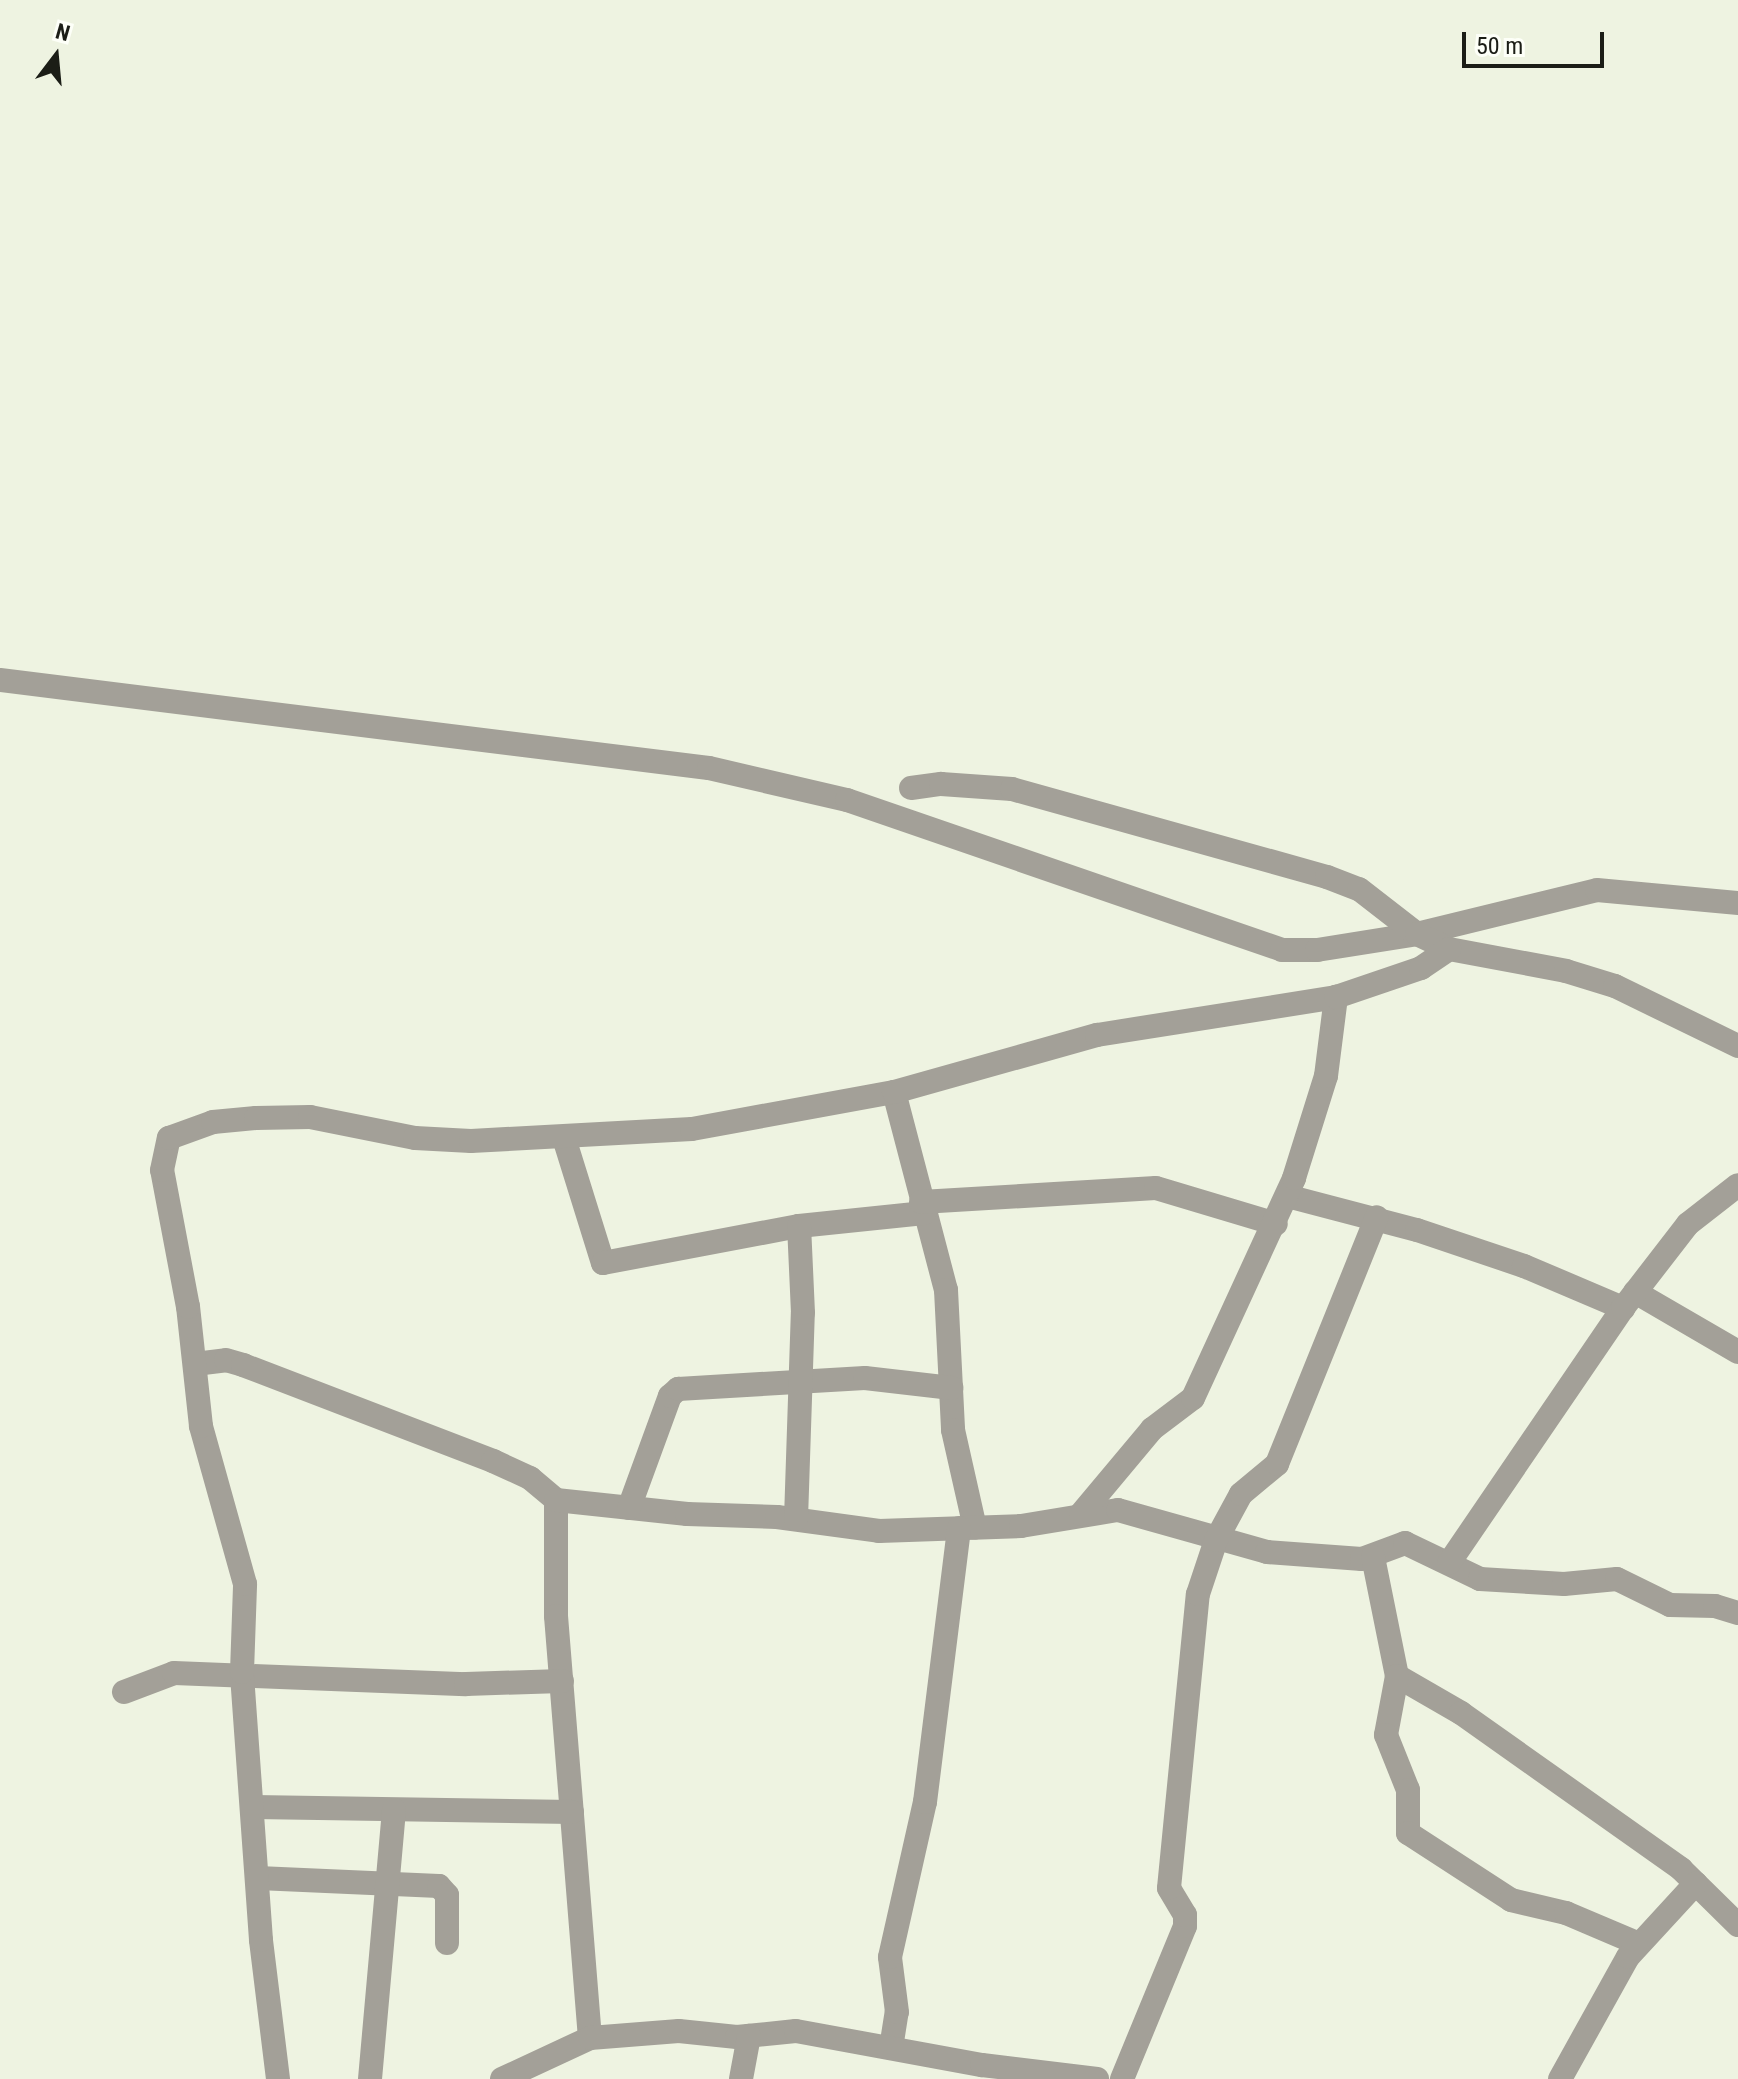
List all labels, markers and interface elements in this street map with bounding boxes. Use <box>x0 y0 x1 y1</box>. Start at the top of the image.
north arrow <box>16 16 96 96</box>
scale bar <box>1466 16 1608 66</box>
text: N <box>53 19 73 46</box>
text: 50 m <box>1476 32 1523 60</box>

